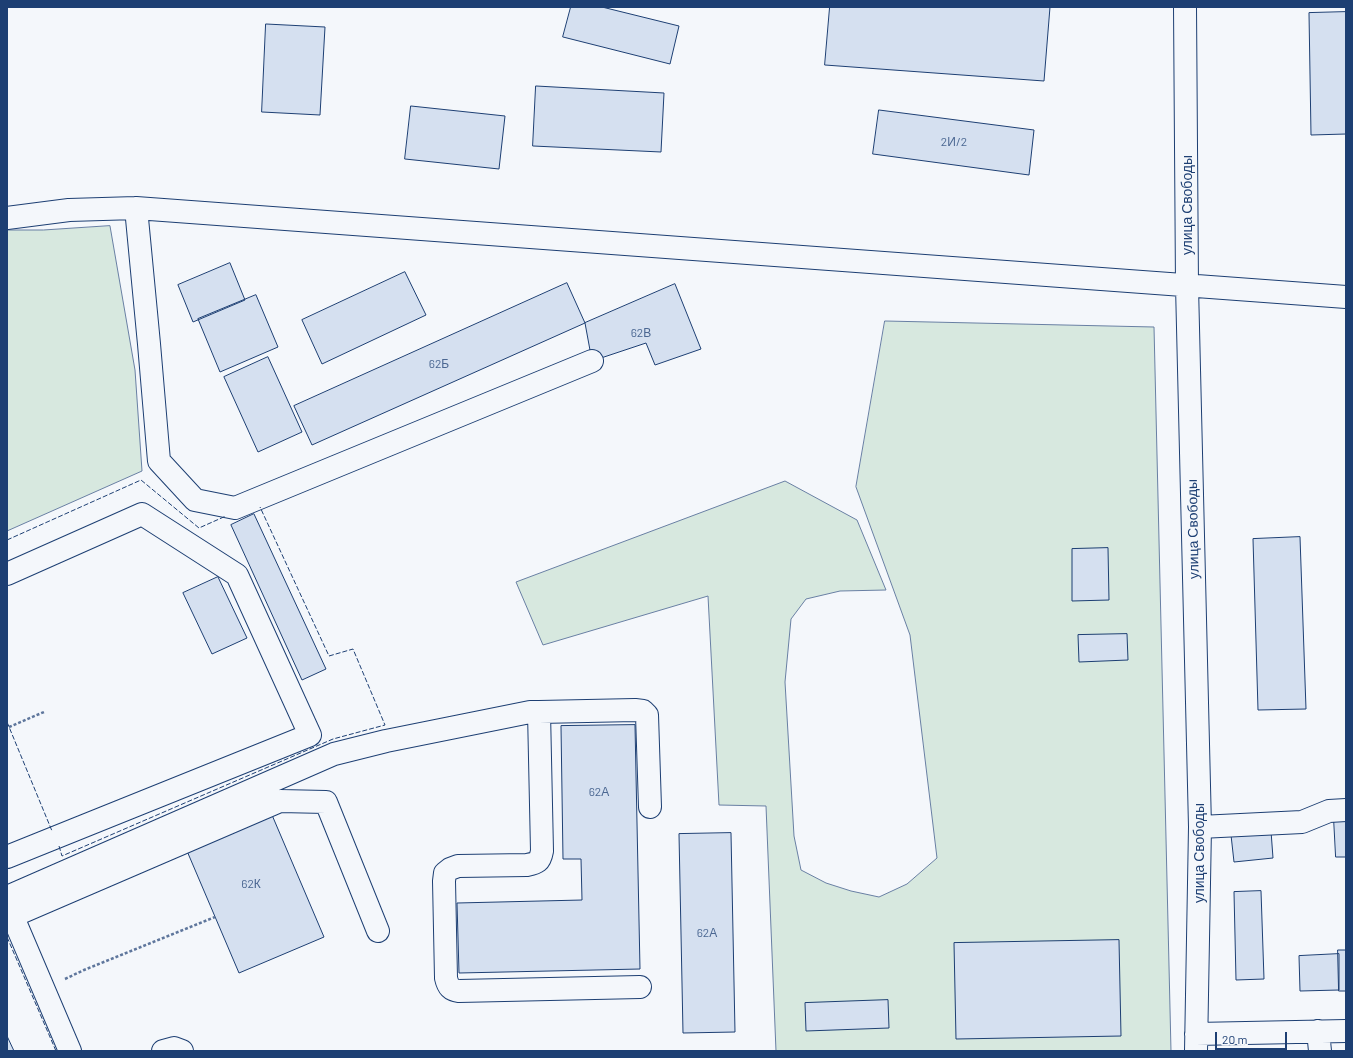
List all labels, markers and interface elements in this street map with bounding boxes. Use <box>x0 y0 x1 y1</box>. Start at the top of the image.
house number: 2И/2 <box>941 135 967 149</box>
street label: улица Свободы <box>1179 155 1195 255</box>
house number: 62В <box>631 326 651 340</box>
house number: 62Б <box>429 357 449 371</box>
street label: улица Свободы <box>1184 479 1202 579</box>
house number: 62А <box>589 785 609 799</box>
street label: улица Свободы <box>1191 803 1207 903</box>
house number: 62К <box>241 877 261 891</box>
house number: 62А <box>697 926 717 940</box>
scale bar <box>1217 1024 1289 1050</box>
text: 20 m <box>1222 1032 1248 1046</box>

